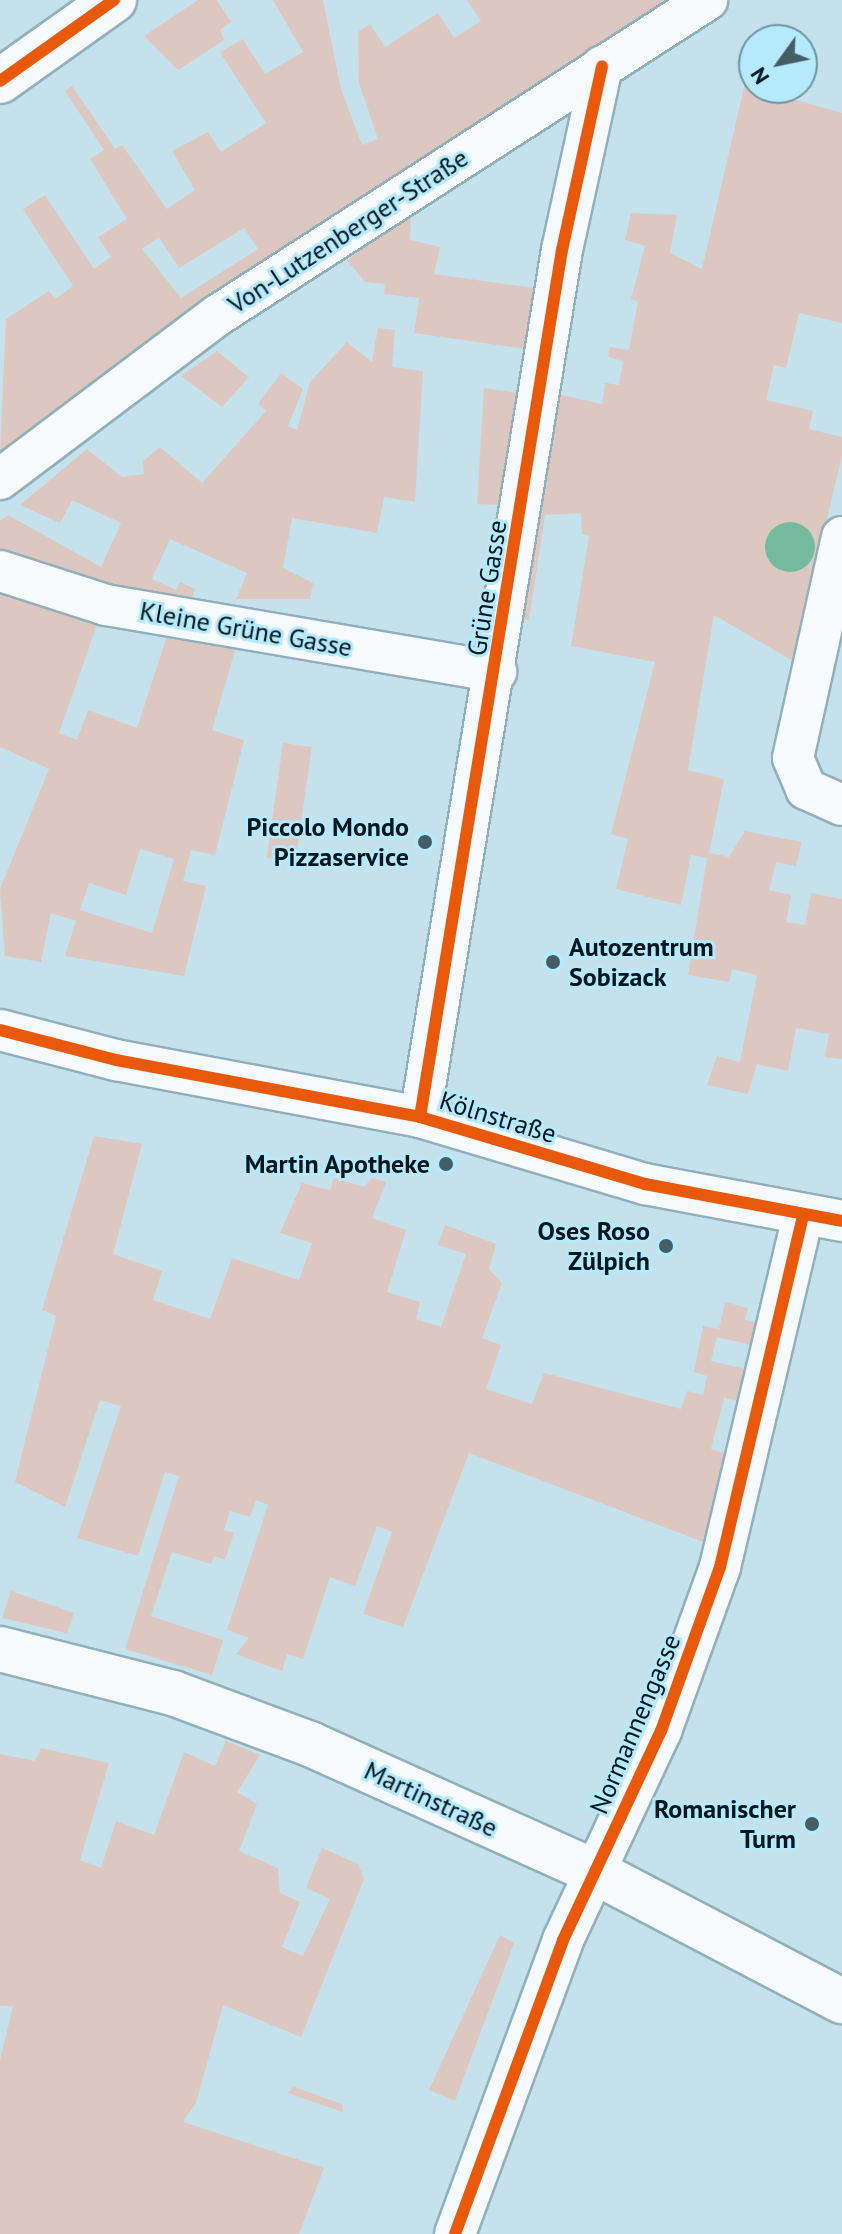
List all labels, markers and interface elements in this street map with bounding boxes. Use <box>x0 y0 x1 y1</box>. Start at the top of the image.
north arrow <box>738 24 818 104</box>
text: N <box>744 62 775 90</box>
street label: Von-Lutzenberger-Straße <box>222 142 474 320</box>
street label: Grüne Gasse <box>461 518 513 658</box>
street label: Kleine Grüne Gasse <box>137 595 355 663</box>
place label: Piccolo Mondo Pizzaservice <box>246 811 409 872</box>
marker: Piccolo Mondo Pizzaservice <box>416 833 434 851</box>
place label: Autozentrum Sobizack <box>569 931 714 992</box>
marker: Autozentrum Sobizack <box>544 953 562 971</box>
street label: Kölnstraße <box>436 1084 560 1150</box>
place label: Martin Apotheke <box>244 1148 430 1180</box>
marker: Martin Apotheke <box>437 1155 455 1173</box>
place label: Oses Roso Zülpich <box>538 1215 650 1276</box>
marker: Oses Roso Zülpich <box>657 1237 675 1255</box>
street label: Normannengasse <box>583 1629 687 1819</box>
street label: Martinstraße <box>360 1755 502 1843</box>
place label: Romanischer Turm <box>654 1793 796 1854</box>
marker: Romanischer Turm <box>803 1815 821 1833</box>

